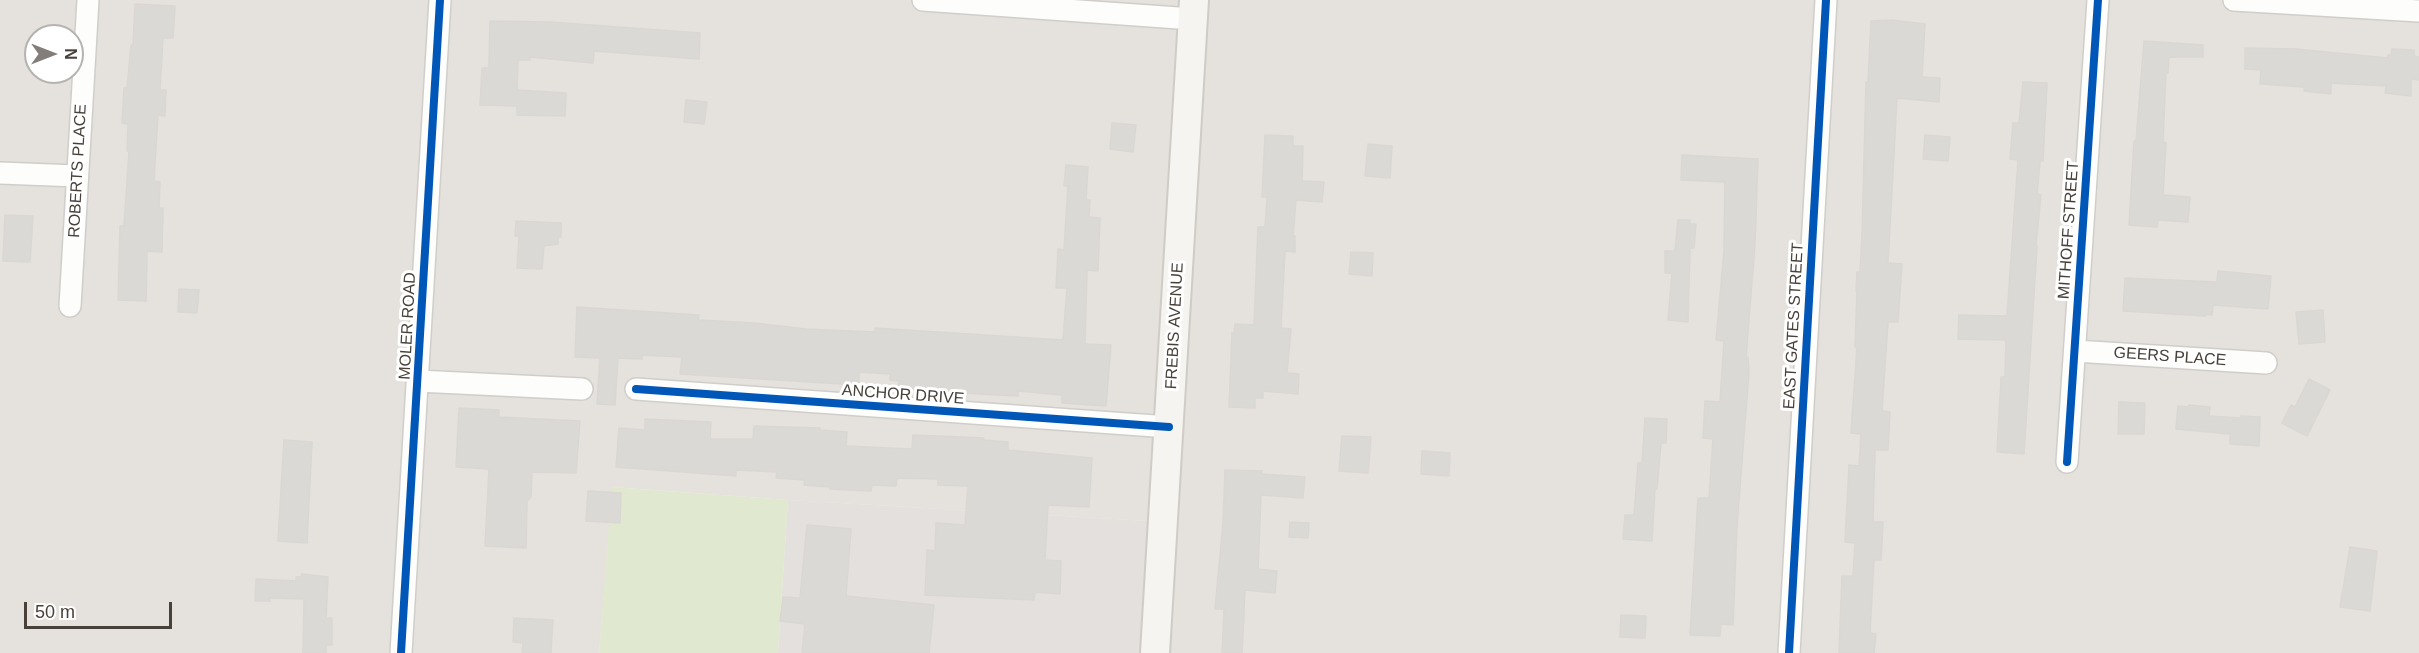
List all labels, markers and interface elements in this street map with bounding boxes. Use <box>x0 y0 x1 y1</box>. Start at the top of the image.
north arrow <box>24 24 84 84</box>
text: N <box>62 48 79 60</box>
street label: ROBERTS PLACE <box>65 104 91 238</box>
street label: MITHOFF STREET <box>2055 160 2083 300</box>
street label: EAST GATES STREET <box>1780 242 1808 410</box>
street label: FREBIS AVENUE <box>1162 262 1188 390</box>
street label: MOLER ROAD <box>396 272 420 380</box>
street label: GEERS PLACE <box>2113 343 2227 371</box>
street label: ANCHOR DRIVE <box>841 381 965 409</box>
scale bar <box>27 590 176 628</box>
text: 50 m <box>35 602 75 622</box>

